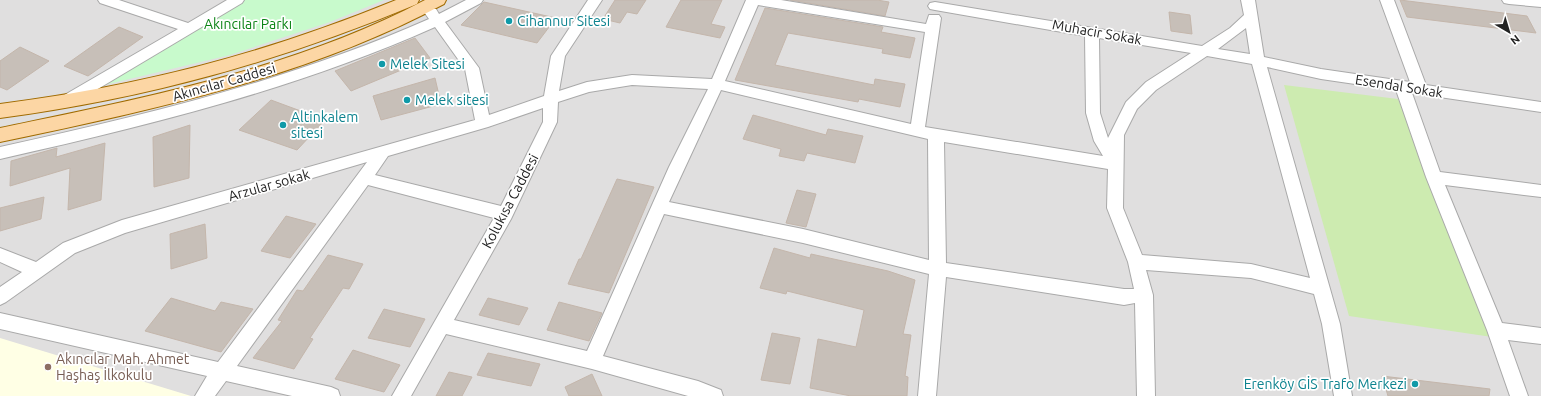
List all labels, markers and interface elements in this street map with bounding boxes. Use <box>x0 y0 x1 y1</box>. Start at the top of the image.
north arrow <box>1489 12 1529 52</box>
place label: Cihannur Sitesi <box>517 13 610 29</box>
park label: Akıncılar Parkı <box>204 16 292 32</box>
marker: Cihannur Sitesi <box>504 16 514 26</box>
street label: Muhacir Sokak <box>1051 16 1143 48</box>
text: N <box>1508 33 1522 47</box>
place label: Melek Sitesi <box>390 56 465 72</box>
marker: Melek Sitesi <box>377 59 387 69</box>
street label: Akıncılar Caddesi <box>171 60 277 104</box>
street label: Esendal Sokak <box>1354 71 1444 101</box>
place label: Melek sitesi <box>415 92 489 108</box>
marker: Melek sitesi <box>402 95 412 105</box>
place label: Altinkalem sitesi <box>291 109 358 141</box>
marker: Altinkalem sitesi <box>278 120 288 130</box>
street label: Kolukısa Caddesi <box>478 151 542 251</box>
street label: Arzular sokak <box>226 166 312 204</box>
place label: Akıncılar Mah. Ahmet Haşhaş İlkokulu <box>56 351 190 383</box>
marker: Akıncılar Mah. Ahmet Haşhaş İlkokulu <box>43 362 53 372</box>
place label: Erenköy GİS Trafo Merkezi <box>1244 376 1407 392</box>
marker: Erenköy GİS Trafo Merkezi <box>1410 379 1420 389</box>

